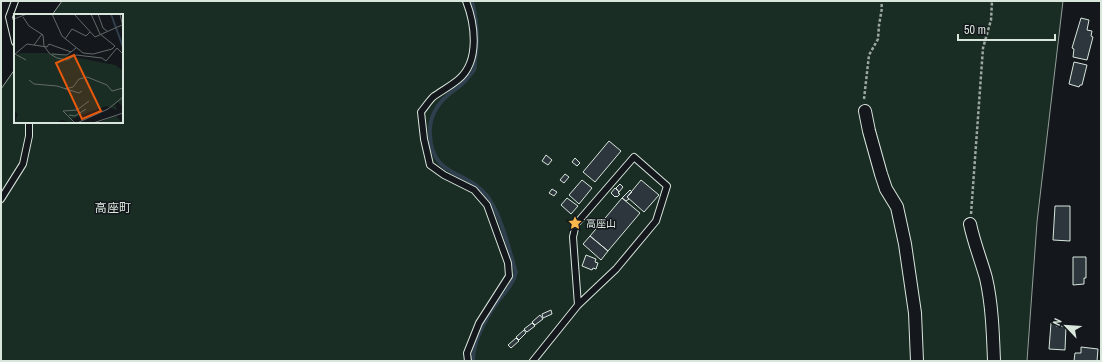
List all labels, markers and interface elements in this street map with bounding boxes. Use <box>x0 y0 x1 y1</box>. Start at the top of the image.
inset map <box>14 14 123 123</box>
scale bar <box>958 16 1055 42</box>
text: 50 m <box>964 22 986 38</box>
district label: 高座町 <box>95 200 131 216</box>
place icon: 高座山 <box>567 215 583 231</box>
place label: 高座山 <box>586 217 616 230</box>
north arrow <box>1046 306 1086 346</box>
text: N <box>1049 316 1065 328</box>

